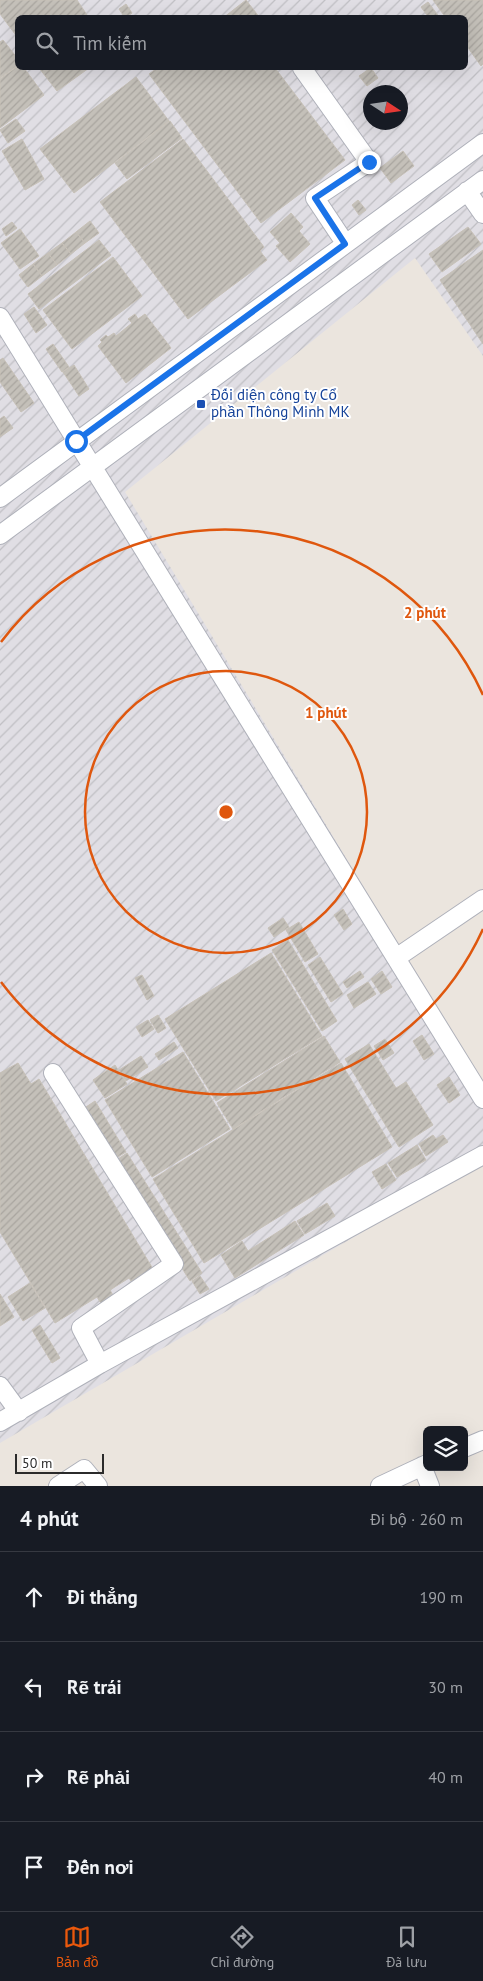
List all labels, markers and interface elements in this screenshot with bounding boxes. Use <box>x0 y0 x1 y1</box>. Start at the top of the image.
search box <box>15 15 468 70</box>
icon: search <box>33 29 61 57</box>
text: Tìm kiếm <box>73 31 147 55</box>
north arrow <box>363 85 408 130</box>
route end <box>358 151 381 174</box>
place label: Đối diện công ty Cổ phần Thông Minh MK <box>210 385 350 421</box>
marker: Đối diện công ty Cổ phần Thông Minh MK <box>195 398 207 410</box>
route start <box>65 430 88 453</box>
text: 2 phút <box>404 603 447 622</box>
text: 1 phút <box>305 703 348 722</box>
centre of rings <box>217 803 235 821</box>
map controls <box>423 1426 468 1471</box>
button: layers <box>423 1426 468 1471</box>
scale bar <box>15 1451 104 1474</box>
text: 50 m <box>22 1454 52 1472</box>
text: 4 phút <box>20 1505 79 1532</box>
text: Đi bộ · 260 m <box>370 1509 463 1529</box>
icon: ahead <box>20 1583 48 1611</box>
text: Đi thẳng <box>67 1585 138 1609</box>
text: 190 m <box>420 1587 463 1607</box>
icon: left <box>20 1673 48 1701</box>
text: Rẽ trái <box>67 1675 122 1699</box>
text: 30 m <box>428 1677 463 1697</box>
icon: right <box>20 1763 48 1791</box>
text: Rẽ phải <box>67 1765 130 1789</box>
text: 40 m <box>428 1767 463 1787</box>
icon: arrive <box>20 1853 48 1881</box>
text: Đến nơi <box>67 1855 134 1879</box>
tab: Bản đồ <box>56 1923 99 1971</box>
tab: Chỉ đường <box>211 1923 274 1971</box>
tab: Đã lưu <box>386 1923 427 1971</box>

